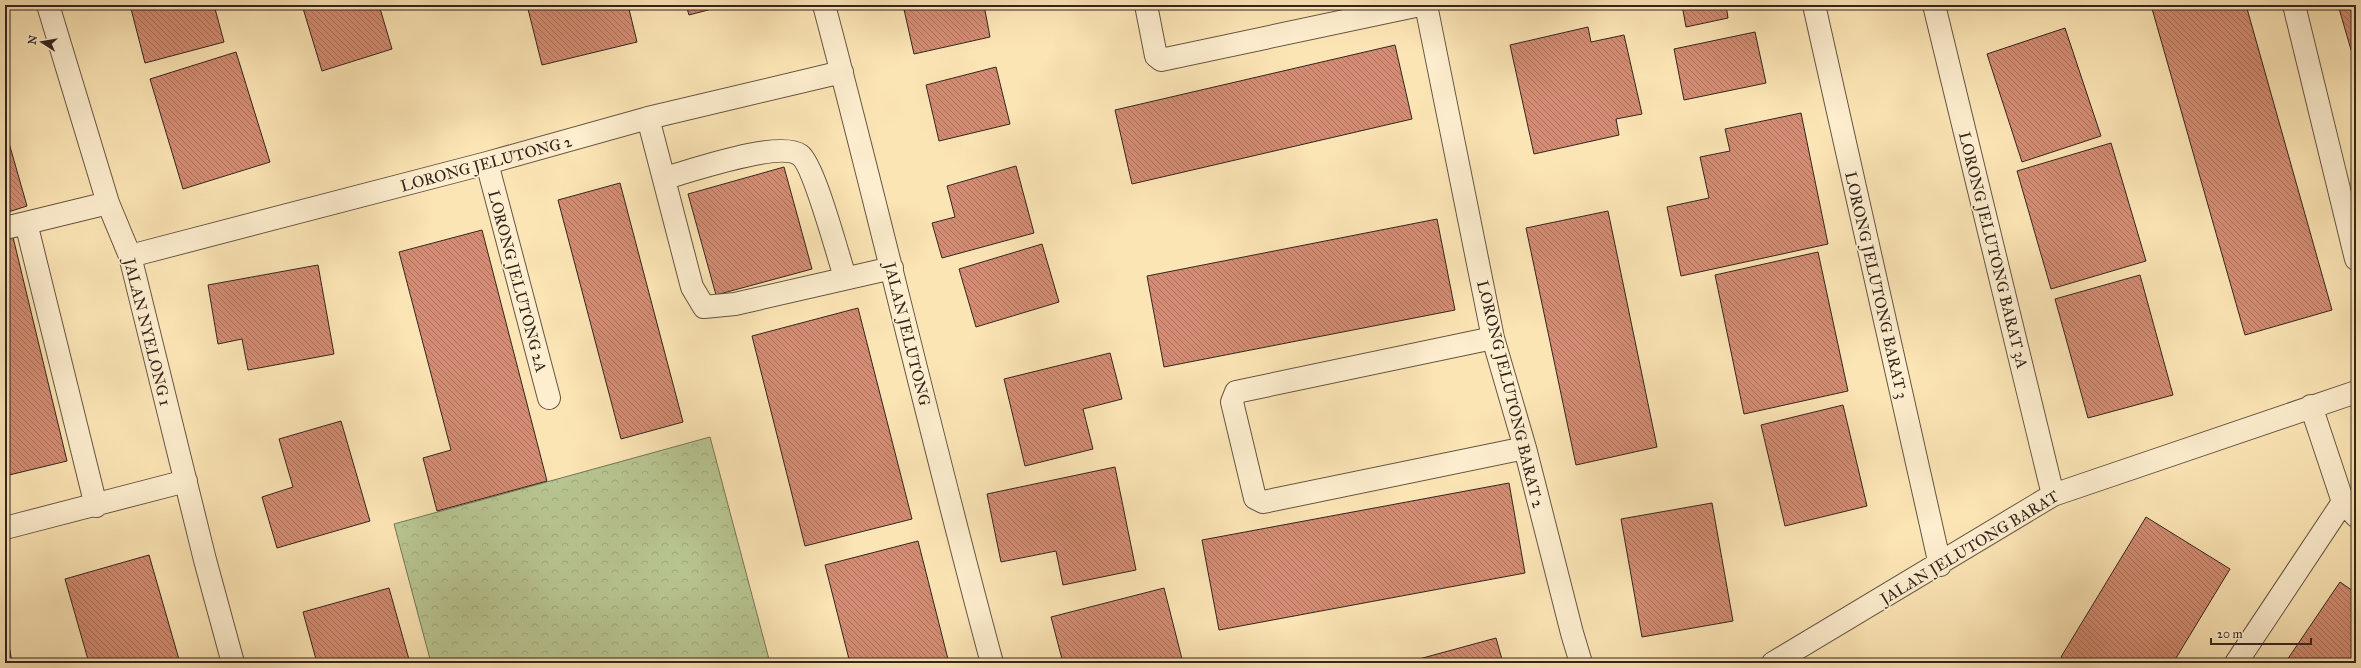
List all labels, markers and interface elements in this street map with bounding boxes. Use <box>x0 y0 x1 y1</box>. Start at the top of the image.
north arrow <box>22 22 62 62</box>
text: N <box>25 33 40 46</box>
street label: LORONG JELUTONG BARAT 3A <box>1954 130 2032 371</box>
street label: LORONG JELUTONG 2 <box>398 131 574 196</box>
street label: LORONG JELUTONG BARAT 3 <box>1840 170 1912 401</box>
street label: LORONG JELUTONG 2A <box>483 188 551 375</box>
street label: JALAN NYELONG 1 <box>119 255 175 408</box>
street label: JALAN JELUTONG <box>879 258 935 408</box>
street label: LORONG JELUTONG BARAT 2 <box>1472 278 1548 510</box>
street label: JALAN JELUTONG BARAT <box>1875 487 2062 610</box>
scale bar <box>2211 620 2311 646</box>
text: 20 m <box>2217 627 2243 641</box>

